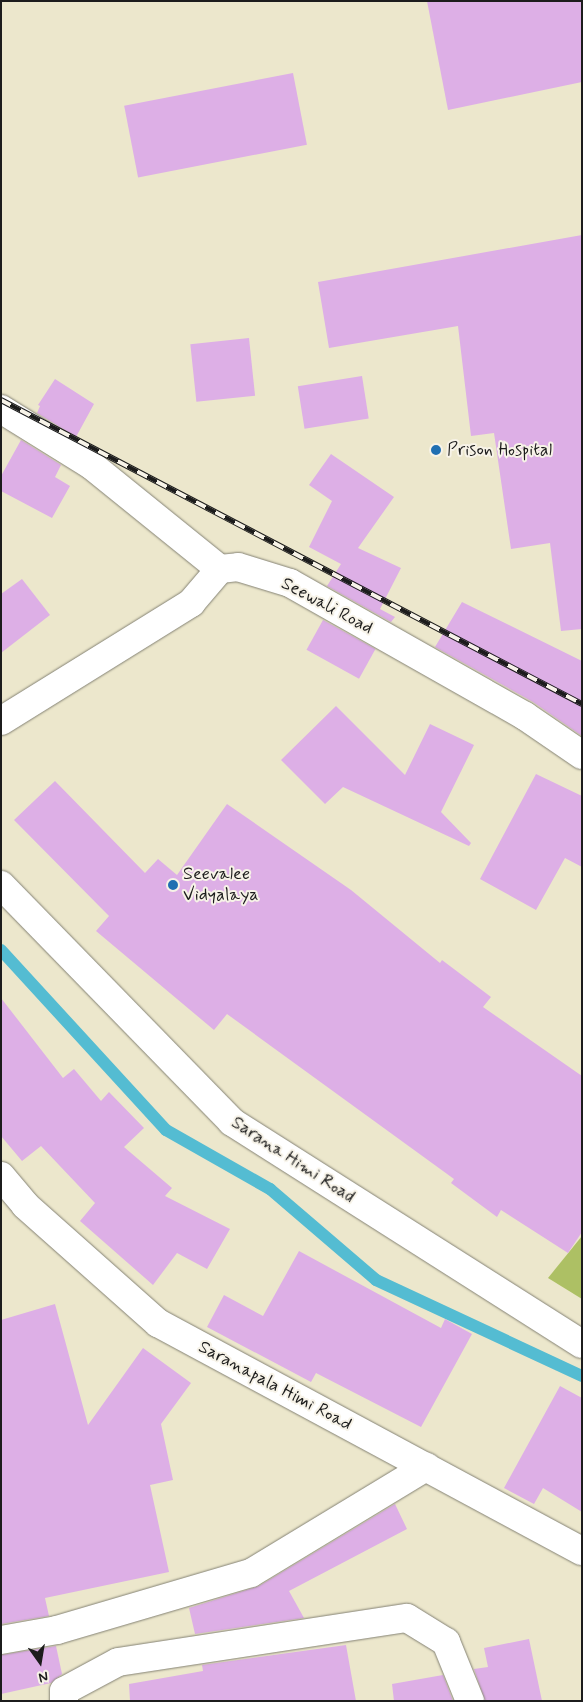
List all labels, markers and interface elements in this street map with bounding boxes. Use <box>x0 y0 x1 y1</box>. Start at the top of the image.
place label: Prison Hospital <box>447 439 562 461</box>
marker: Prison Hospital <box>429 443 443 457</box>
street label: Seewali Road <box>277 573 377 639</box>
place label: Seevalee Vidyalaya <box>183 864 259 906</box>
marker: Seevalee Vidyalaya <box>167 879 179 891</box>
street label: Sarana Himi Road <box>228 1112 358 1208</box>
street label: Saranapala Himi Road <box>194 1336 356 1436</box>
north arrow <box>15 1637 65 1687</box>
text: N <box>37 1667 50 1686</box>

